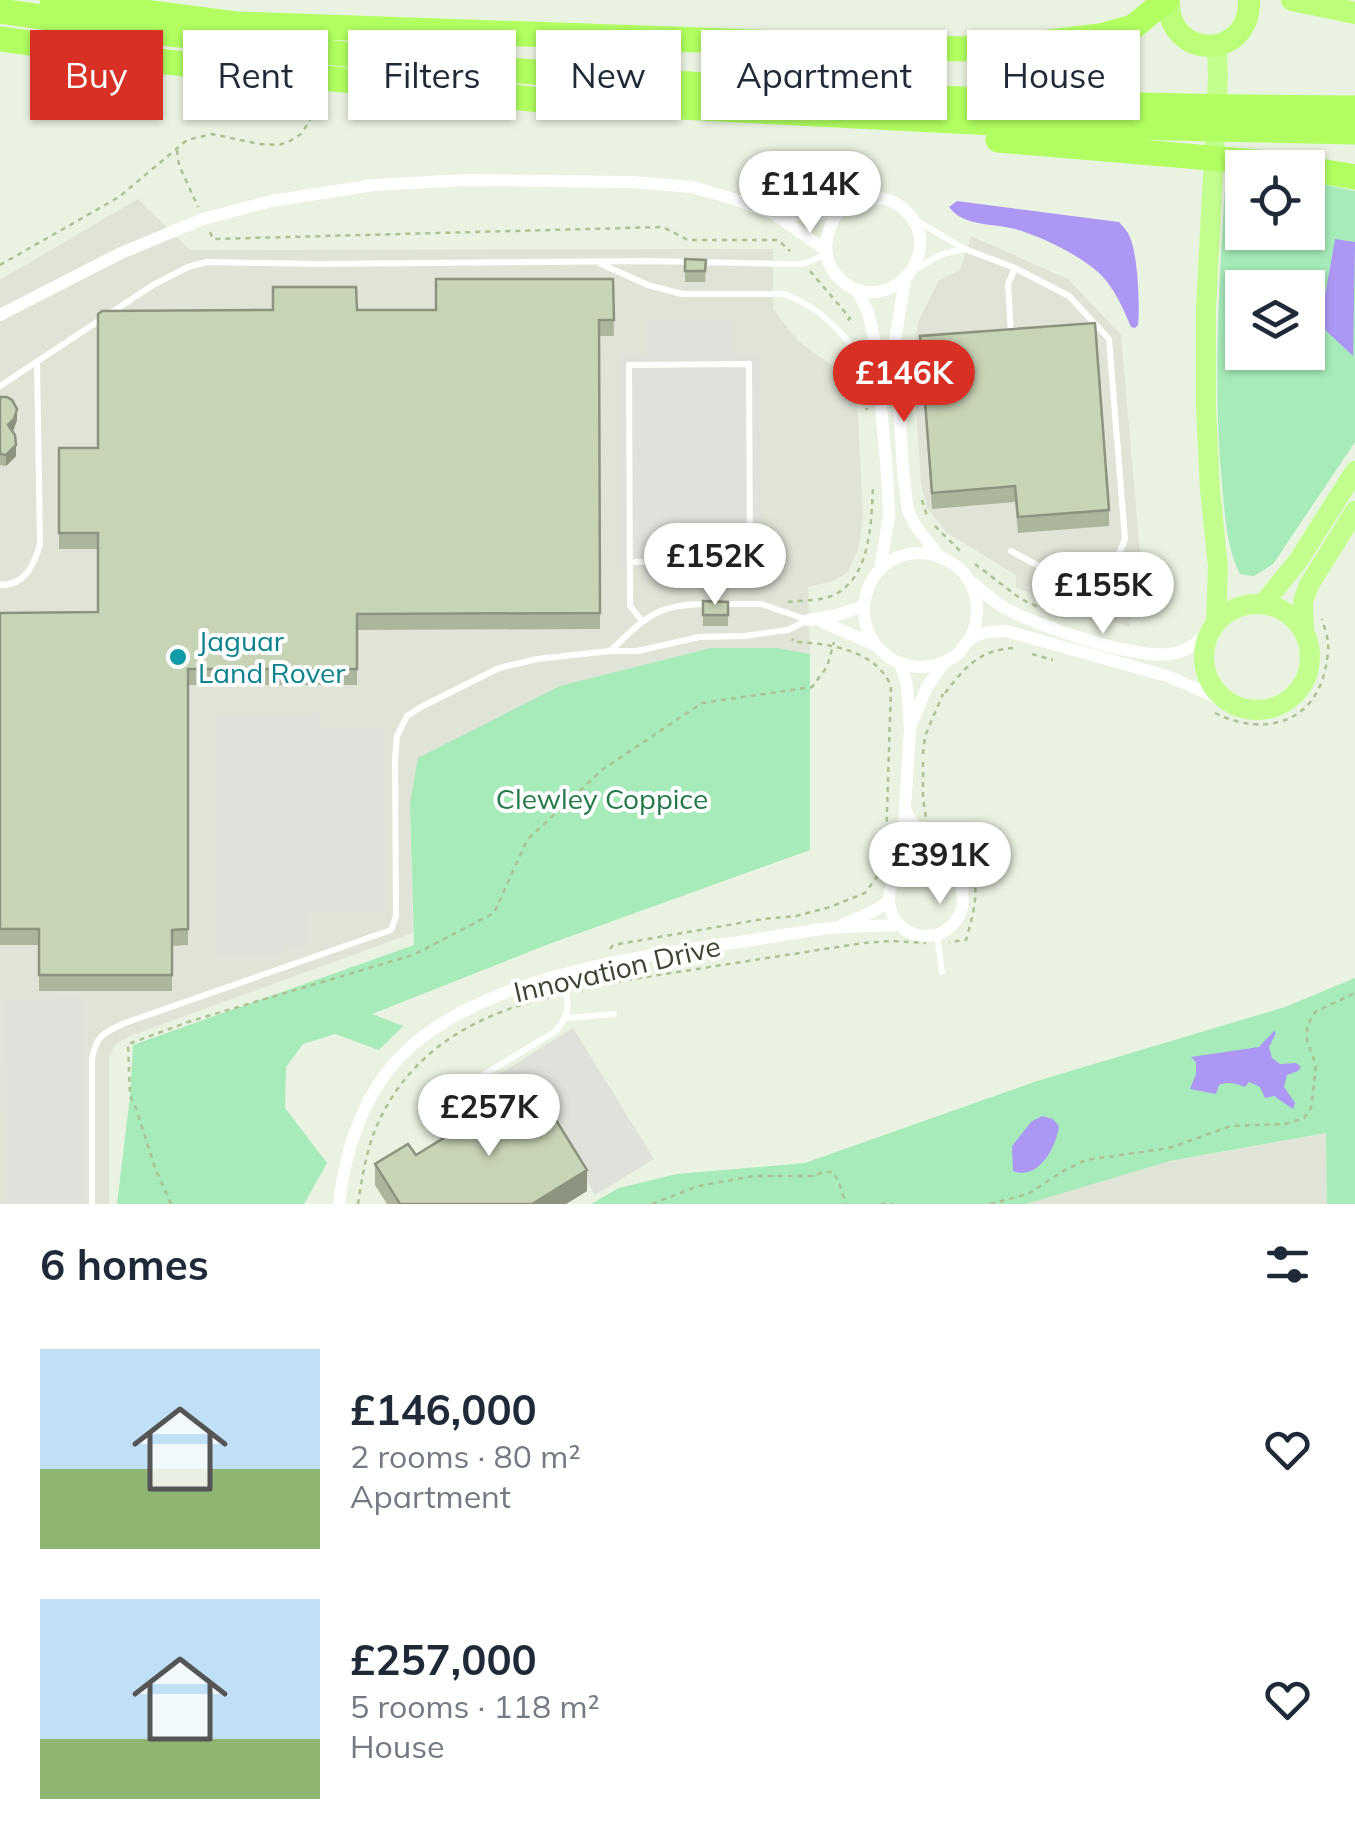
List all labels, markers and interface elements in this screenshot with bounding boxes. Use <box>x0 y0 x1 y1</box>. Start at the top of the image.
chip: Buy <box>30 30 163 120</box>
chip: Rent <box>183 30 328 120</box>
chip: Filters <box>348 30 516 120</box>
chip: New <box>536 30 681 120</box>
chip: Apartment <box>701 30 947 120</box>
chip: House <box>967 30 1140 120</box>
map controls <box>1225 150 1325 370</box>
button: locate <box>1225 150 1325 250</box>
pin: £114K <box>740 151 880 236</box>
text: £114K <box>761 163 859 203</box>
button: layers <box>1225 270 1325 370</box>
pin: £146K <box>834 340 974 425</box>
text: £146K <box>855 352 953 392</box>
pin: £152K <box>645 523 785 608</box>
text: £152K <box>666 535 764 575</box>
pin: £155K <box>1033 552 1173 637</box>
text: £155K <box>1054 564 1152 604</box>
place label: Jaguar Land Rover <box>198 623 346 690</box>
marker: Jaguar Land Rover <box>167 646 189 668</box>
park label: Clewley Coppice <box>496 781 708 816</box>
pin: £391K <box>870 822 1010 907</box>
text: £391K <box>891 834 989 874</box>
street label: Innovation Drive <box>510 928 724 1009</box>
pin: £257K <box>419 1074 559 1159</box>
text: £257K <box>440 1086 538 1126</box>
icon: filters <box>1260 1237 1315 1292</box>
text: 6 homes <box>40 1238 209 1291</box>
text: £146,000 <box>350 1383 537 1436</box>
icon: home <box>120 1389 240 1509</box>
icon: heart <box>1260 1422 1315 1477</box>
text: 2 rooms · 80 m² <box>350 1436 581 1476</box>
text: Apartment <box>350 1476 511 1516</box>
text: £257,000 <box>350 1633 537 1686</box>
icon: home <box>120 1639 240 1759</box>
icon: heart <box>1260 1672 1315 1727</box>
text: 5 rooms · 118 m² <box>350 1686 600 1726</box>
text: House <box>350 1726 445 1766</box>

